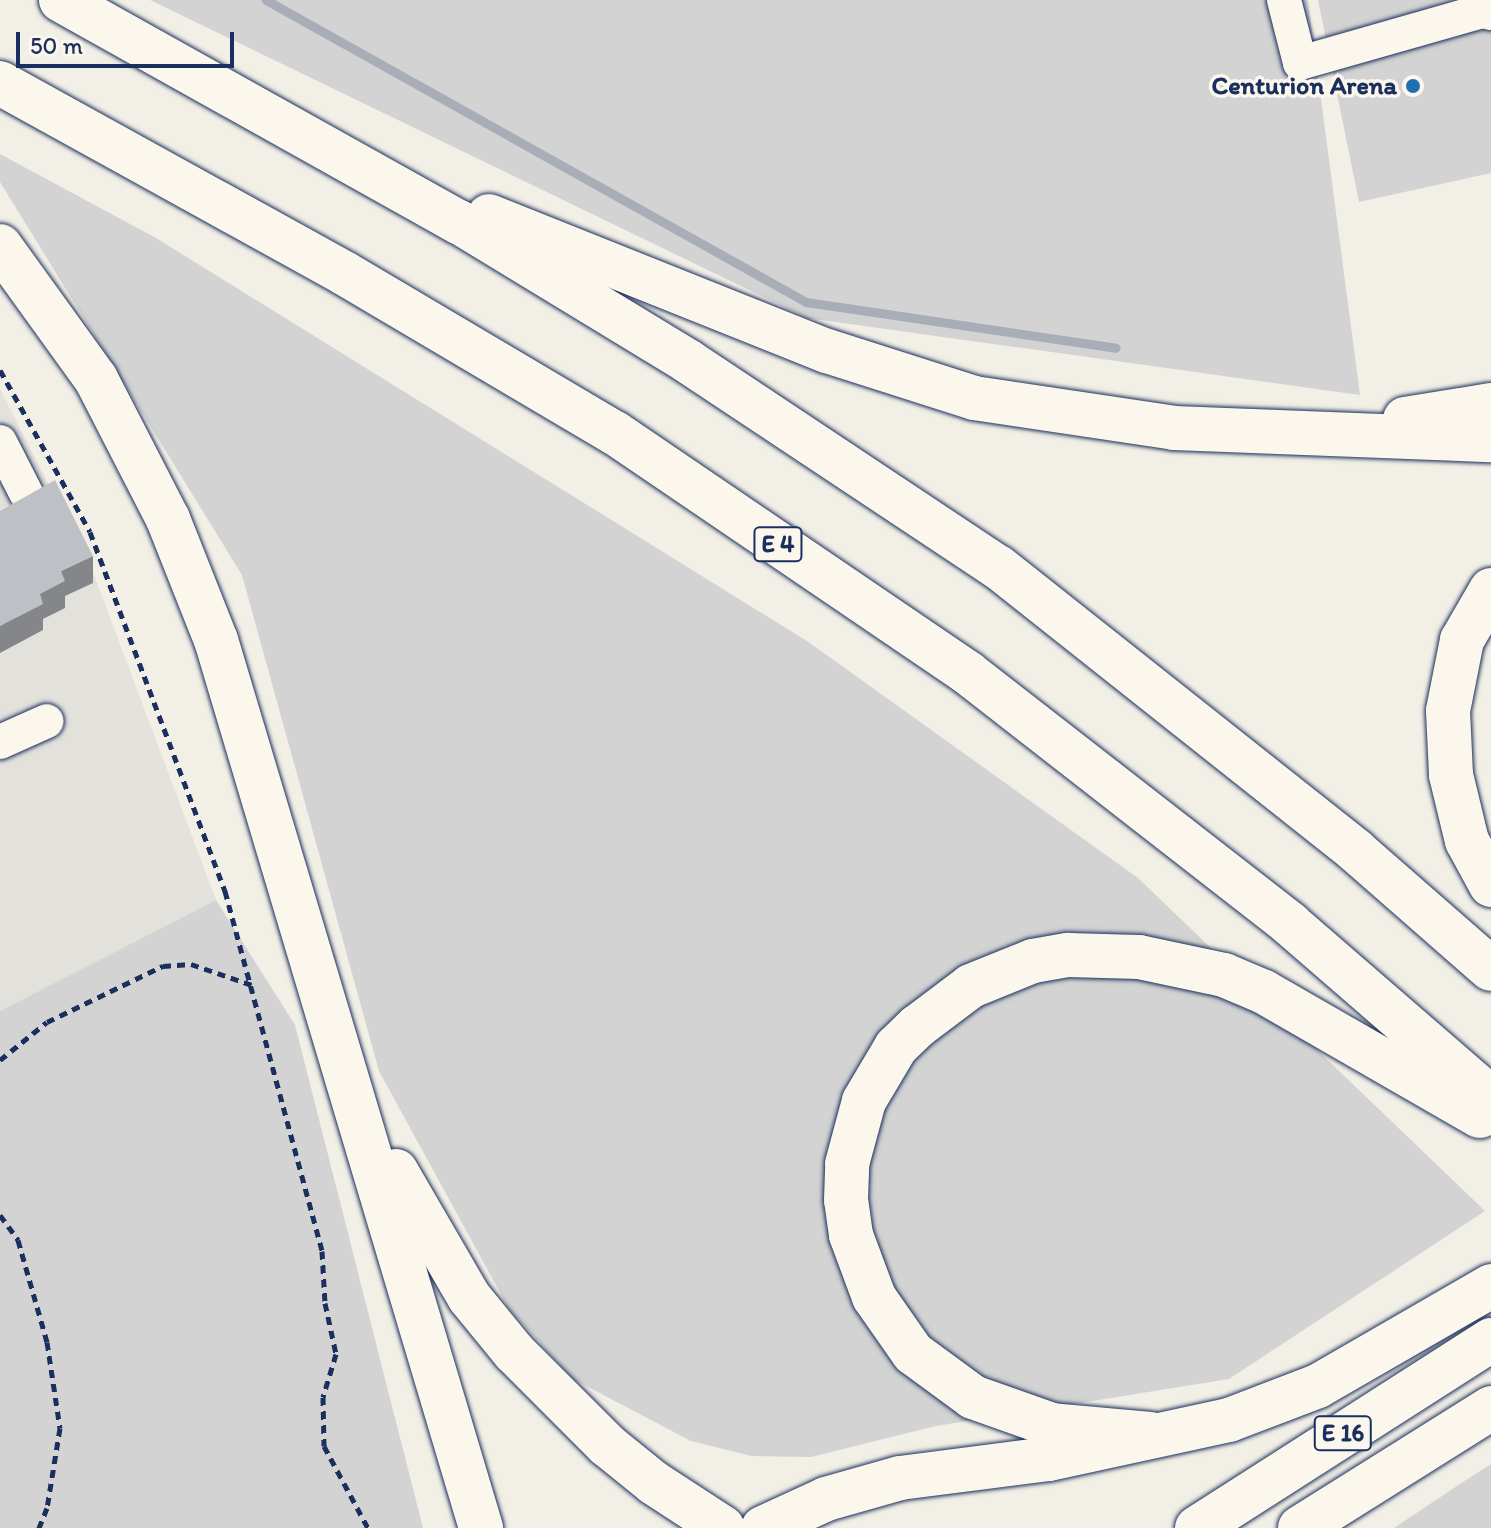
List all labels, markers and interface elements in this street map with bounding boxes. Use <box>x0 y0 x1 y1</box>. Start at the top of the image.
scale bar <box>20 16 238 66</box>
text: 50 m <box>30 31 83 60</box>
place label: Centurion Arena <box>1212 70 1397 102</box>
marker: Centurion Arena <box>1404 77 1422 95</box>
road number: E 4 <box>752 524 804 564</box>
road number: E 16 <box>1313 1413 1373 1453</box>

